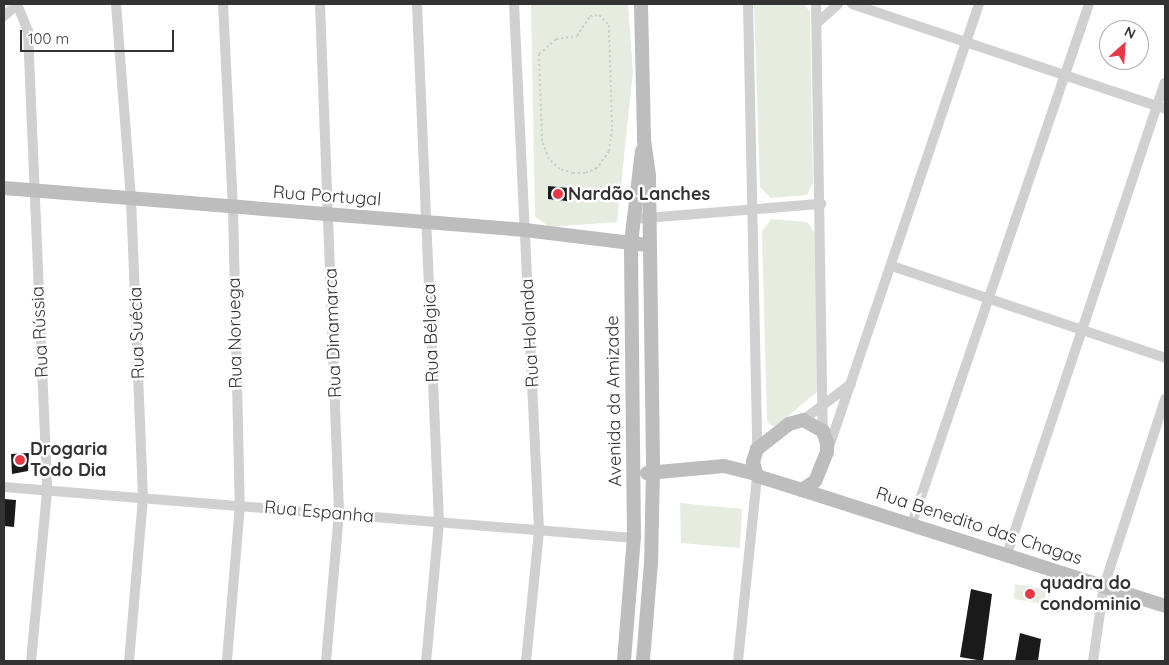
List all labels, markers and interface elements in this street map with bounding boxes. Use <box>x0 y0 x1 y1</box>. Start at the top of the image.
scale bar <box>22 20 176 52</box>
north arrow <box>1099 20 1149 70</box>
text: N <box>1122 22 1139 43</box>
text: 100 m <box>28 29 69 48</box>
street label: Rua Portugal <box>272 181 382 211</box>
place label: Nardão Lanches <box>568 183 710 205</box>
marker: Nardão Lanches <box>552 188 564 200</box>
street label: Rua Dinamarca <box>320 268 346 398</box>
street label: Rua Noruega <box>223 277 247 389</box>
street label: Rua Holanda <box>516 278 544 388</box>
street label: Rua Bélgica <box>418 283 444 383</box>
street label: Rua Rússia <box>27 286 53 378</box>
street label: Rua Suécia <box>125 286 149 380</box>
street label: Avenida da Amizade <box>602 315 626 487</box>
place label: Drogaria Todo Dia <box>30 439 108 482</box>
marker: Drogaria Todo Dia <box>14 454 26 466</box>
street label: Rua Benedito das Chagas <box>873 482 1085 570</box>
street label: Rua Espanha <box>263 496 375 528</box>
place label: quadra do condominio <box>1040 573 1141 616</box>
marker: quadra do condominio <box>1024 588 1036 600</box>

